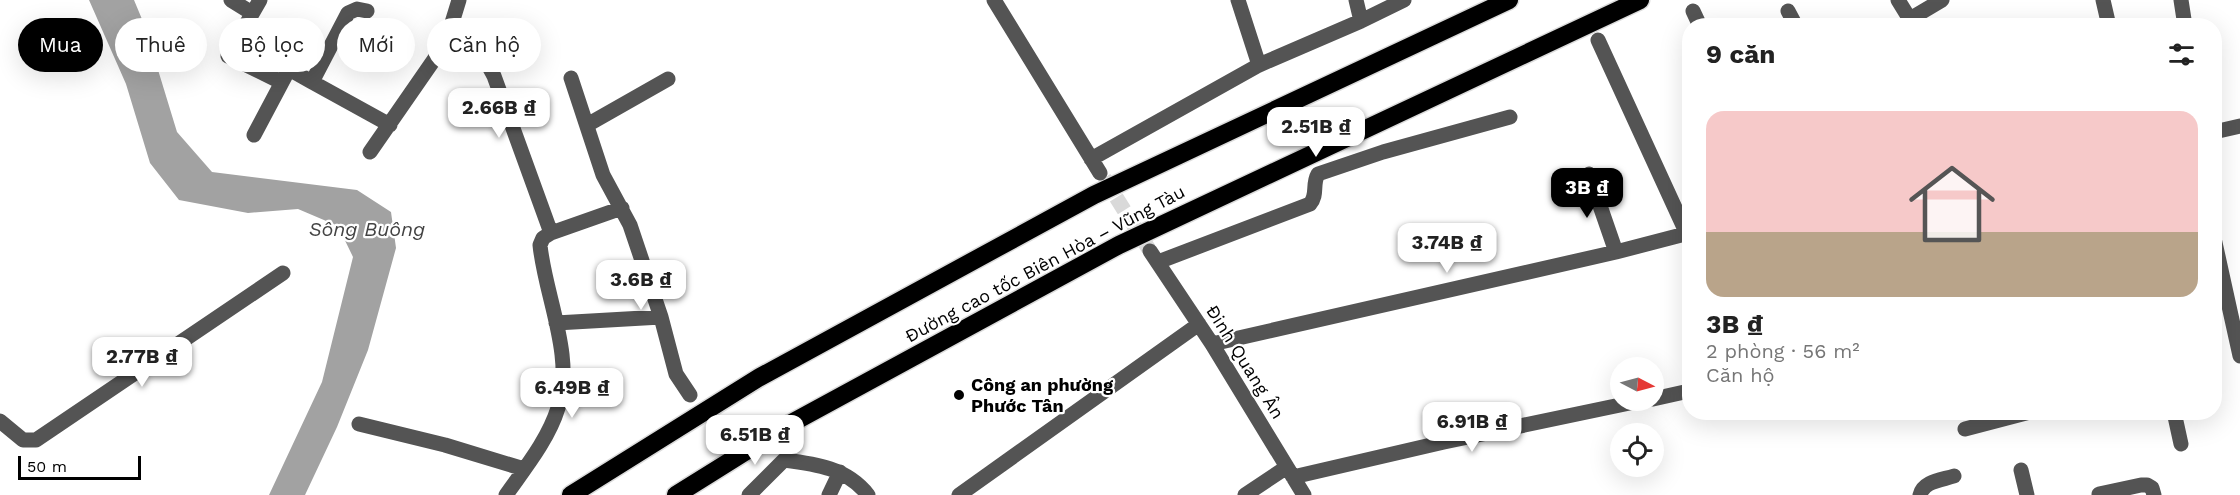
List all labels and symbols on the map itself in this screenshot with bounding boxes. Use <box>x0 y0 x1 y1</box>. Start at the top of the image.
pin: 2.66B ₫ <box>444 88 554 139</box>
pin: 2.51B ₫ <box>1261 107 1371 158</box>
pin: 3B ₫ <box>1551 168 1623 219</box>
street label: Đường cao tốc Biên Hòa – Vũng Tàu <box>901 181 1188 346</box>
water label: Sông Buông <box>309 217 425 241</box>
pin: 3.74B ₫ <box>1392 223 1502 274</box>
pin: 3.6B ₫ <box>592 260 690 311</box>
street label: Đinh Quang Ân <box>1202 301 1289 423</box>
pin: 2.77B ₫ <box>87 337 197 388</box>
north arrow <box>1610 357 1664 411</box>
pin: 6.49B ₫ <box>517 368 627 419</box>
place label: Công an phường Phước Tân <box>971 374 1114 416</box>
marker: Công an phường Phước Tân <box>952 388 966 402</box>
pin: 6.91B ₫ <box>1417 402 1527 453</box>
pin: 6.51B ₫ <box>700 415 810 466</box>
scale bar <box>18 453 141 480</box>

